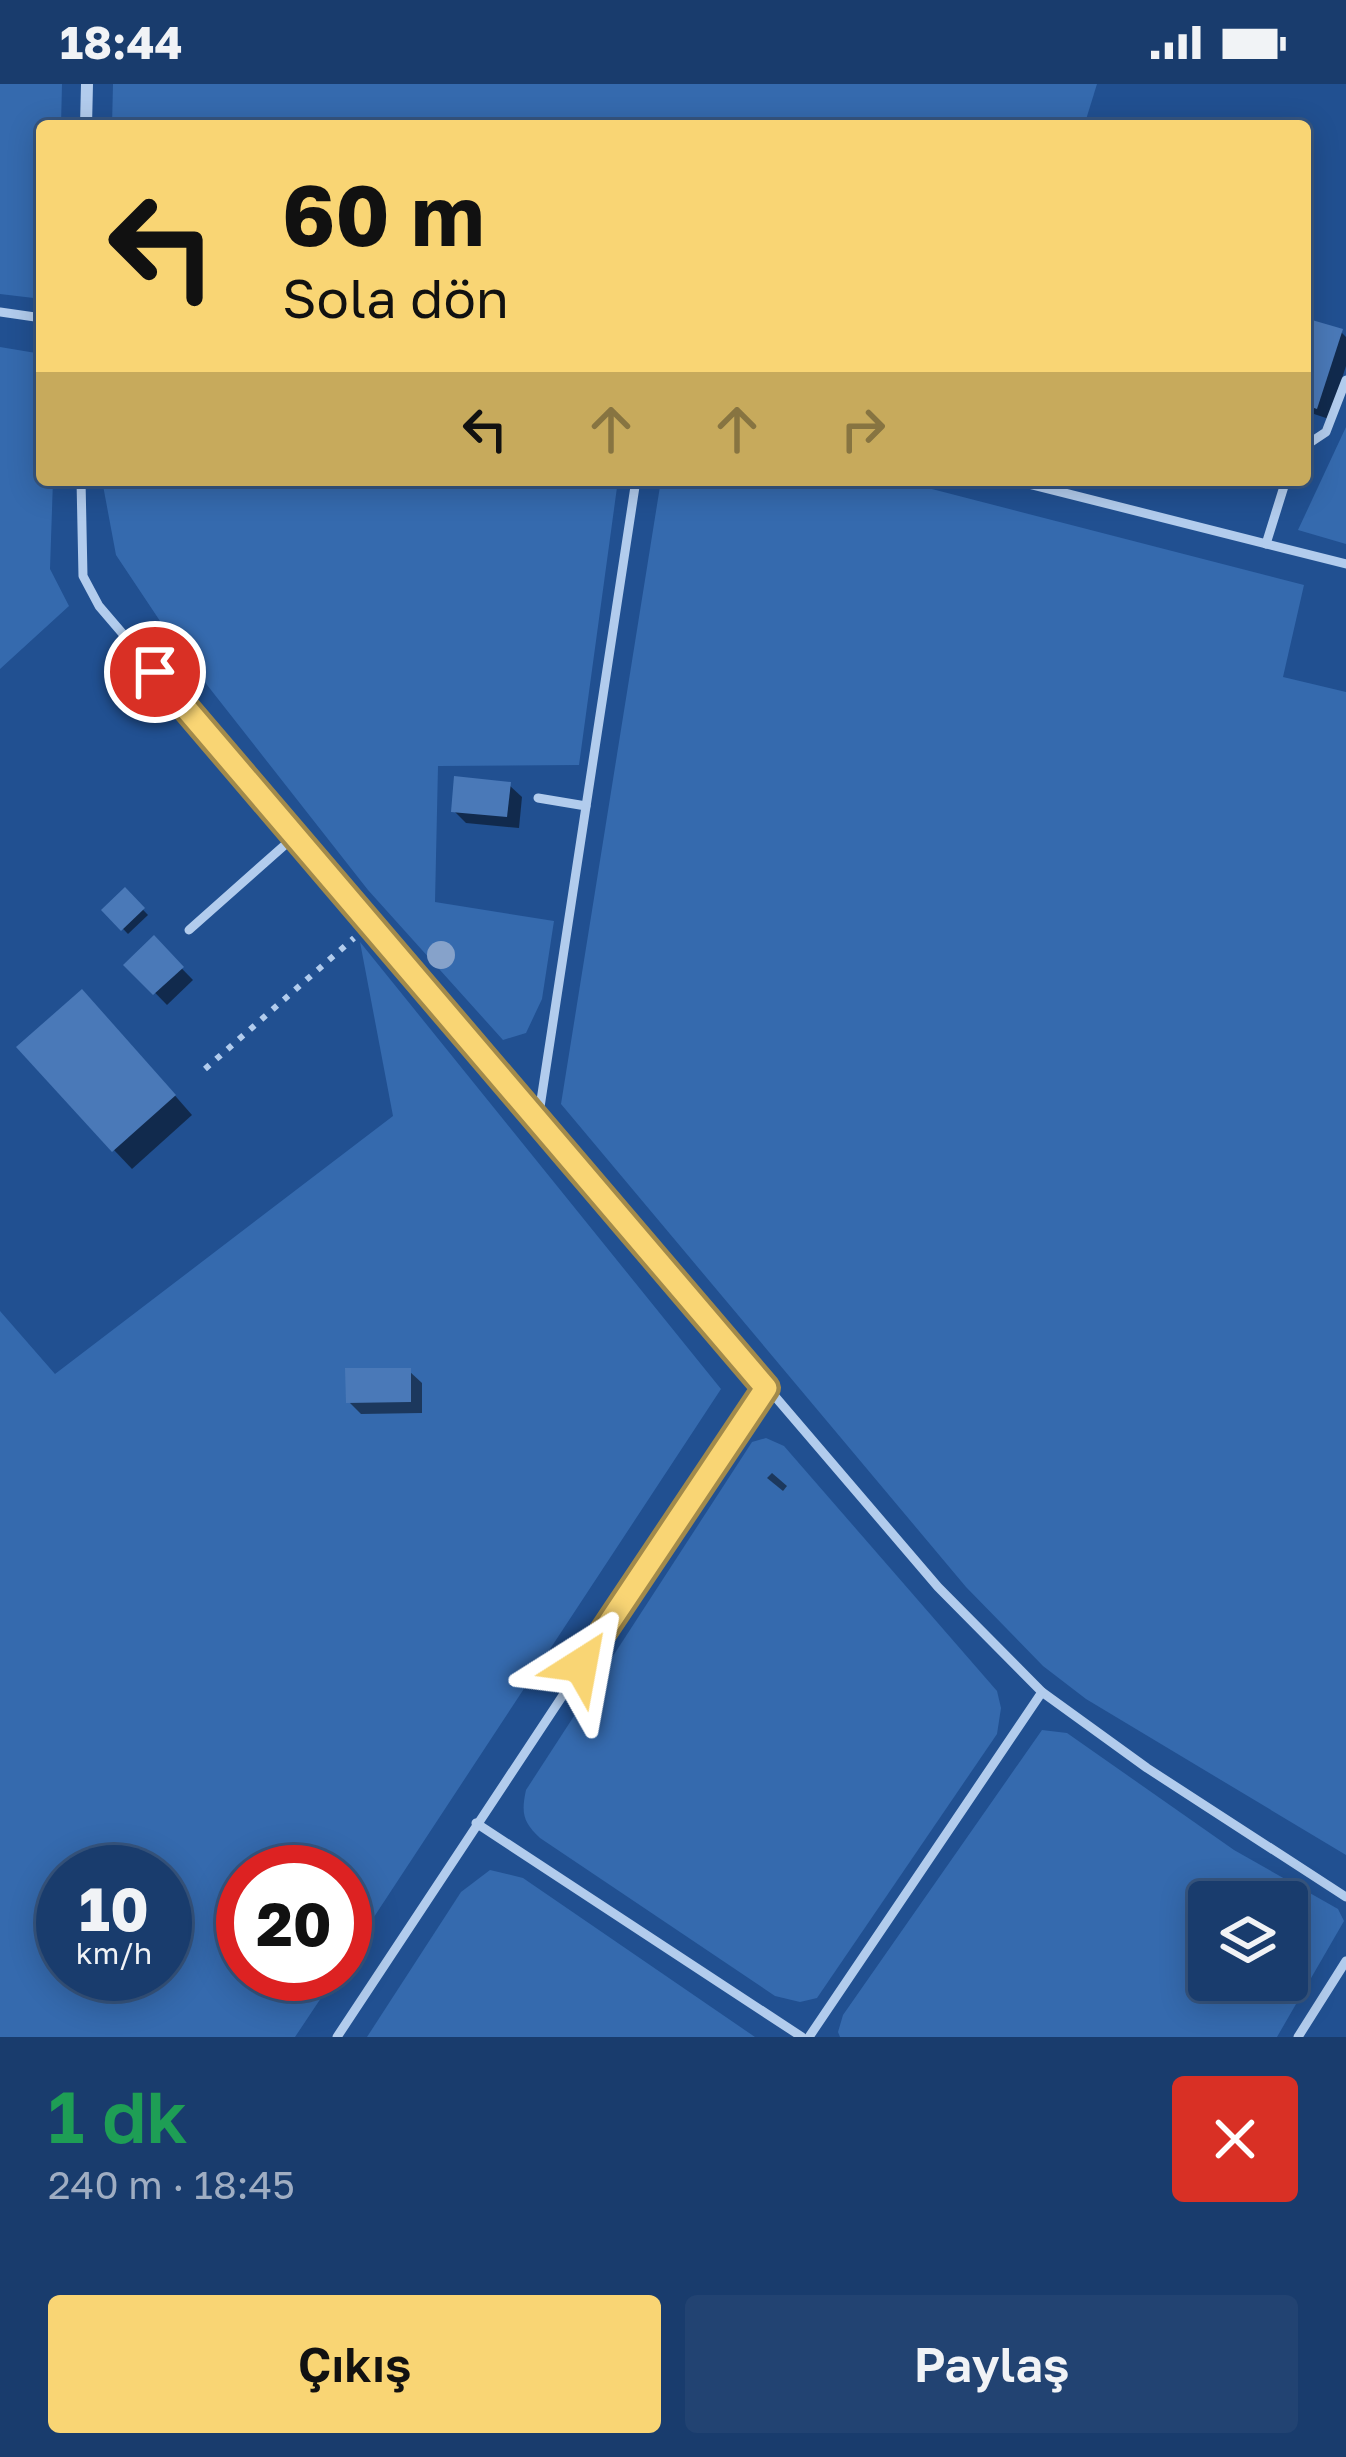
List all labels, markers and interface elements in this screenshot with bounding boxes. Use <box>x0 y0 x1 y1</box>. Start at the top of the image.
text: 18:44 <box>60 15 183 69</box>
text: 60 m <box>282 164 484 264</box>
icon: left <box>84 168 240 324</box>
text: Sola dön <box>282 265 509 330</box>
icon: left <box>452 396 518 462</box>
icon: ahead <box>578 396 644 462</box>
icon: ahead <box>704 396 770 462</box>
icon: right <box>830 396 896 462</box>
pin <box>104 621 206 723</box>
icon: arrive <box>122 639 188 705</box>
position arrow <box>518 1602 644 1728</box>
speed limit sign: 20 <box>216 1845 372 2001</box>
text: 10 <box>79 1872 149 1944</box>
map controls <box>1188 1881 1308 2001</box>
button: layers <box>1188 1881 1308 2001</box>
text: km/h <box>76 1935 152 1971</box>
text: 1 dk <box>48 2072 188 2159</box>
button: close <box>1172 2076 1298 2202</box>
text: 240 m · 18:45 <box>48 2161 295 2208</box>
button: Çıkış <box>48 2295 661 2433</box>
button: Paylaş <box>685 2295 1298 2433</box>

